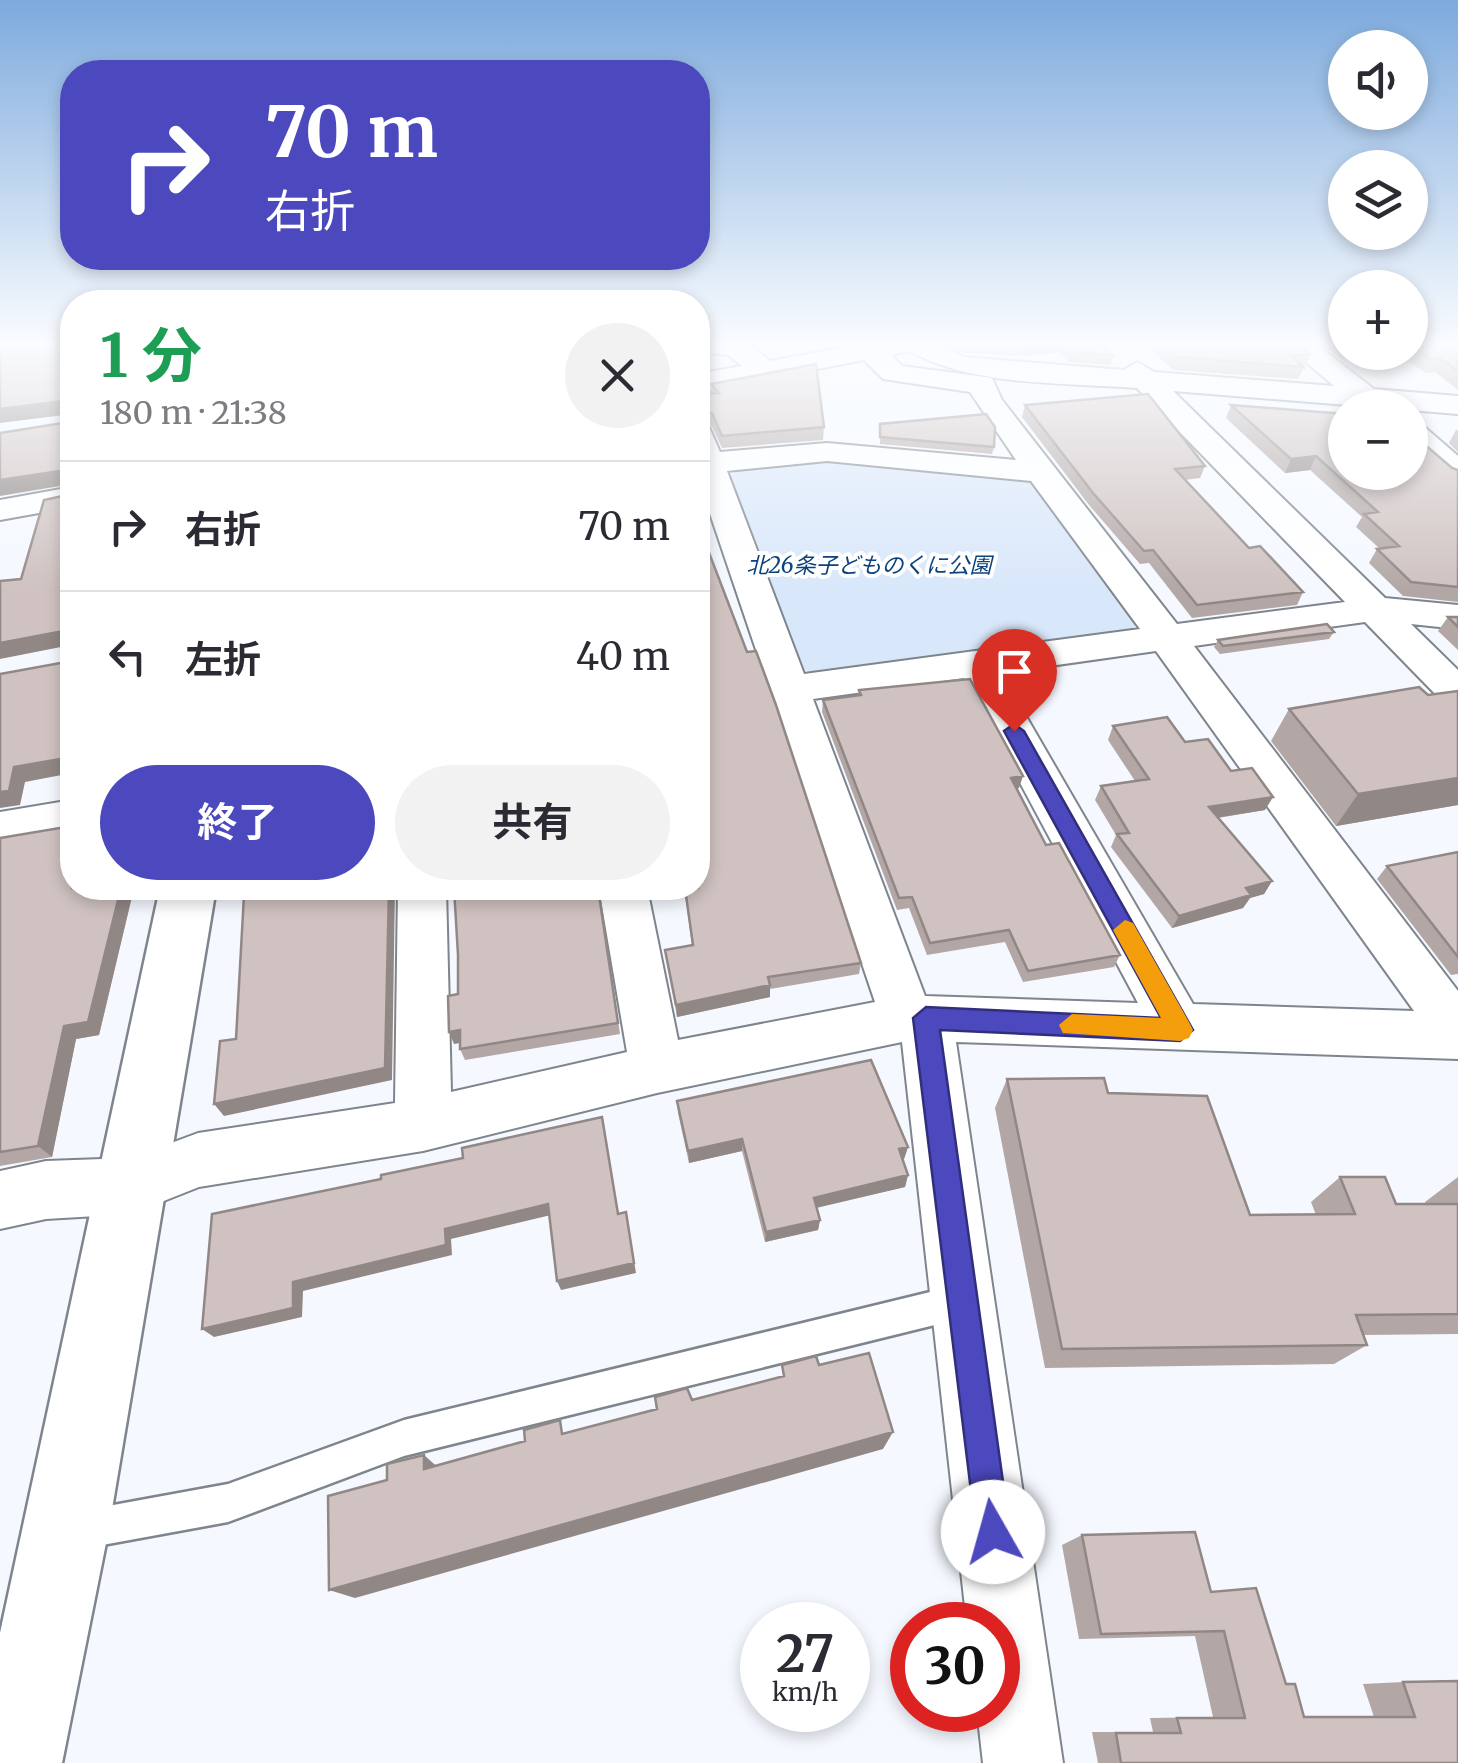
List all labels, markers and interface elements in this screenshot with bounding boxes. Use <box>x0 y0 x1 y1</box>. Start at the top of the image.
map controls <box>1328 30 1428 490</box>
button: sound <box>1328 30 1428 130</box>
text: 70 m <box>265 88 438 176</box>
icon: right <box>100 100 230 230</box>
button: layers <box>1328 150 1428 250</box>
text: 右折 <box>265 183 355 239</box>
button: + <box>1328 270 1428 370</box>
text: 1 分 <box>100 318 202 393</box>
button: close <box>565 323 670 428</box>
button: − <box>1328 390 1428 490</box>
text: 180 m · 21:38 <box>100 393 287 433</box>
icon: right <box>100 499 155 554</box>
text: 70 m <box>578 503 670 550</box>
text: 右折 <box>185 506 261 553</box>
park label: 北26条子どものくに公園 <box>746 551 995 579</box>
icon: left <box>100 629 155 684</box>
pin <box>972 629 1057 732</box>
text: 40 m <box>576 633 670 680</box>
text: 左折 <box>185 636 261 683</box>
icon: arrive <box>987 644 1042 699</box>
button: 終了 <box>100 765 375 880</box>
button: 共有 <box>395 765 670 880</box>
position arrow <box>941 1480 1045 1584</box>
speed limit sign: 30 <box>890 1602 1020 1732</box>
text: 27 <box>776 1623 834 1686</box>
text: km/h <box>772 1676 838 1708</box>

